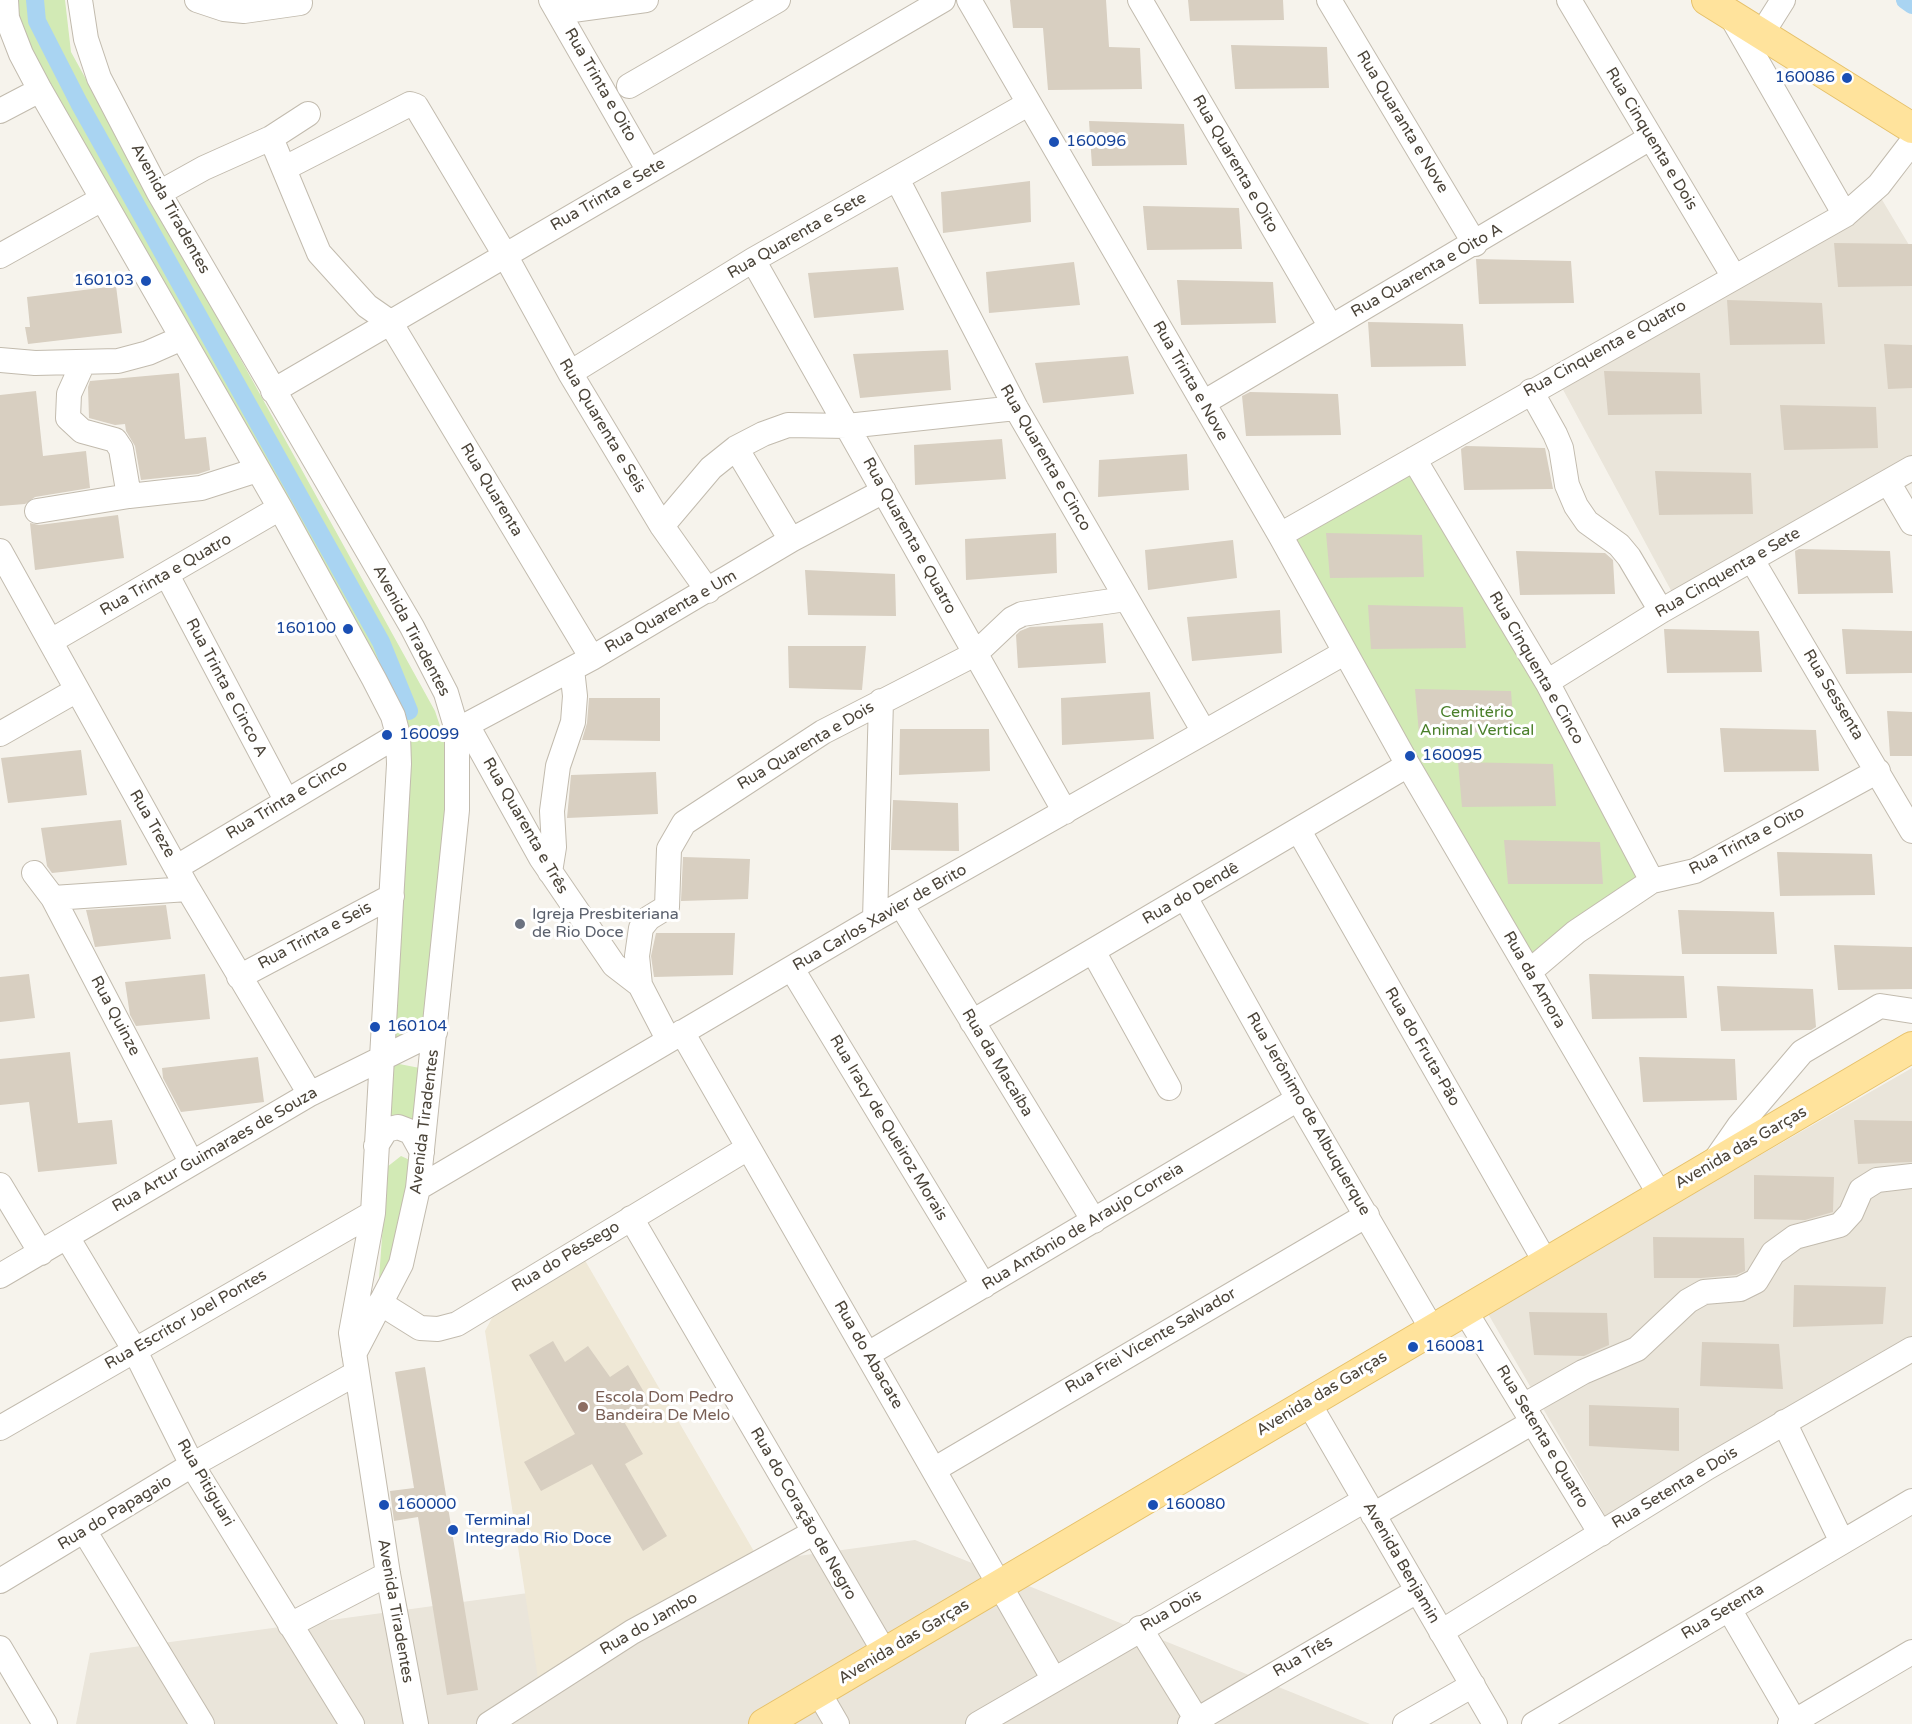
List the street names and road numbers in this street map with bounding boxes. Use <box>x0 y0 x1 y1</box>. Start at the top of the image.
street label: Rua Trinta e Oito <box>560 25 640 145</box>
street label: Rua Quaranta e Nove <box>1352 47 1452 197</box>
street label: Rua Cinquenta e Dois <box>1601 64 1701 214</box>
street label: Rua Quarenta e Oito <box>1188 92 1282 236</box>
street label: Avenida Tiradentes <box>126 141 214 277</box>
street label: Rua Trinta e Sete <box>547 154 669 236</box>
street label: Rua Quarenta e Sete <box>724 188 870 284</box>
street label: Rua Quarenta e Oito A <box>1348 220 1506 322</box>
street label: Rua Cinquenta e Quatro <box>1520 296 1690 402</box>
street label: Rua Trinta e Nove <box>1148 318 1232 444</box>
street label: Rua Quarenta e Seis <box>554 355 650 497</box>
street label: Rua Quarenta e Cinco <box>995 381 1095 535</box>
street label: Rua Quarenta <box>456 440 526 540</box>
street label: Rua Quarenta e Quatro <box>858 454 960 618</box>
street label: Rua Cinquenta e Sete <box>1652 524 1804 622</box>
street label: Rua Trinta e Quatro <box>97 530 235 620</box>
street label: Avenida Tiradentes <box>368 562 454 700</box>
street label: Rua Quarenta e Um <box>602 566 740 658</box>
street label: Rua Cinquenta e Cinco <box>1484 588 1588 748</box>
street label: Rua Trinta e Cinco A <box>181 615 271 761</box>
street label: Rua Sessenta <box>1798 646 1868 744</box>
street label: Rua Quarenta e Dois <box>734 698 878 794</box>
street label: Rua Quarenta e Três <box>478 754 572 898</box>
street label: Rua Trinta e Cinco <box>223 756 351 844</box>
street label: Rua Treze <box>125 787 179 861</box>
street label: Rua Trinta e Oito <box>1686 803 1808 879</box>
street label: Rua do Dendê <box>1139 859 1243 929</box>
street label: Rua Carlos Xavier de Brito <box>790 860 970 976</box>
street label: Rua Trinta e Seis <box>255 898 375 974</box>
street label: Rua da Amora <box>1498 928 1570 1032</box>
street label: Rua Quinze <box>86 973 144 1059</box>
street label: Rua do Fruta-Pão <box>1380 984 1464 1110</box>
street label: Rua da Macaíba <box>957 1006 1037 1120</box>
street label: Rua Jerônimo de Albuquerque <box>1242 1009 1374 1219</box>
street label: Rua Iracy de Queiroz Morais <box>825 1032 951 1224</box>
street label: Avenida Tiradentes <box>407 1048 443 1196</box>
street label: Rua Artur Guimaraes de Souza <box>109 1083 321 1217</box>
street label: Avenida das Garças <box>1672 1102 1810 1194</box>
street label: Rua Antônio de Araujo Correia <box>979 1159 1187 1295</box>
street label: Rua do Pêssego <box>509 1217 623 1297</box>
street label: Rua Escritor Joel Pontes <box>102 1266 270 1374</box>
street label: Rua Frei Vicente Salvador <box>1062 1284 1240 1398</box>
street label: Rua do Abacate <box>829 1298 907 1412</box>
street label: Avenida das Garças <box>1253 1347 1391 1441</box>
street label: Rua Setenta e Quatro <box>1492 1362 1592 1512</box>
street label: Rua do Coração de Negro <box>746 1424 860 1604</box>
street label: Rua Pitiguari <box>172 1436 238 1530</box>
street label: Rua Setenta e Dois <box>1609 1443 1741 1533</box>
street label: Rua do Papagaio <box>55 1471 175 1555</box>
street label: Avenida Benjamin <box>1358 1499 1444 1627</box>
street label: Avenida Tiradentes <box>373 1537 417 1685</box>
street label: Rua Setenta <box>1678 1580 1768 1644</box>
street label: Rua Dois <box>1137 1586 1205 1636</box>
street label: Rua do Jambo <box>597 1588 701 1660</box>
street label: Avenida das Garças <box>835 1595 973 1689</box>
street label: Rua Três <box>1270 1632 1336 1682</box>

